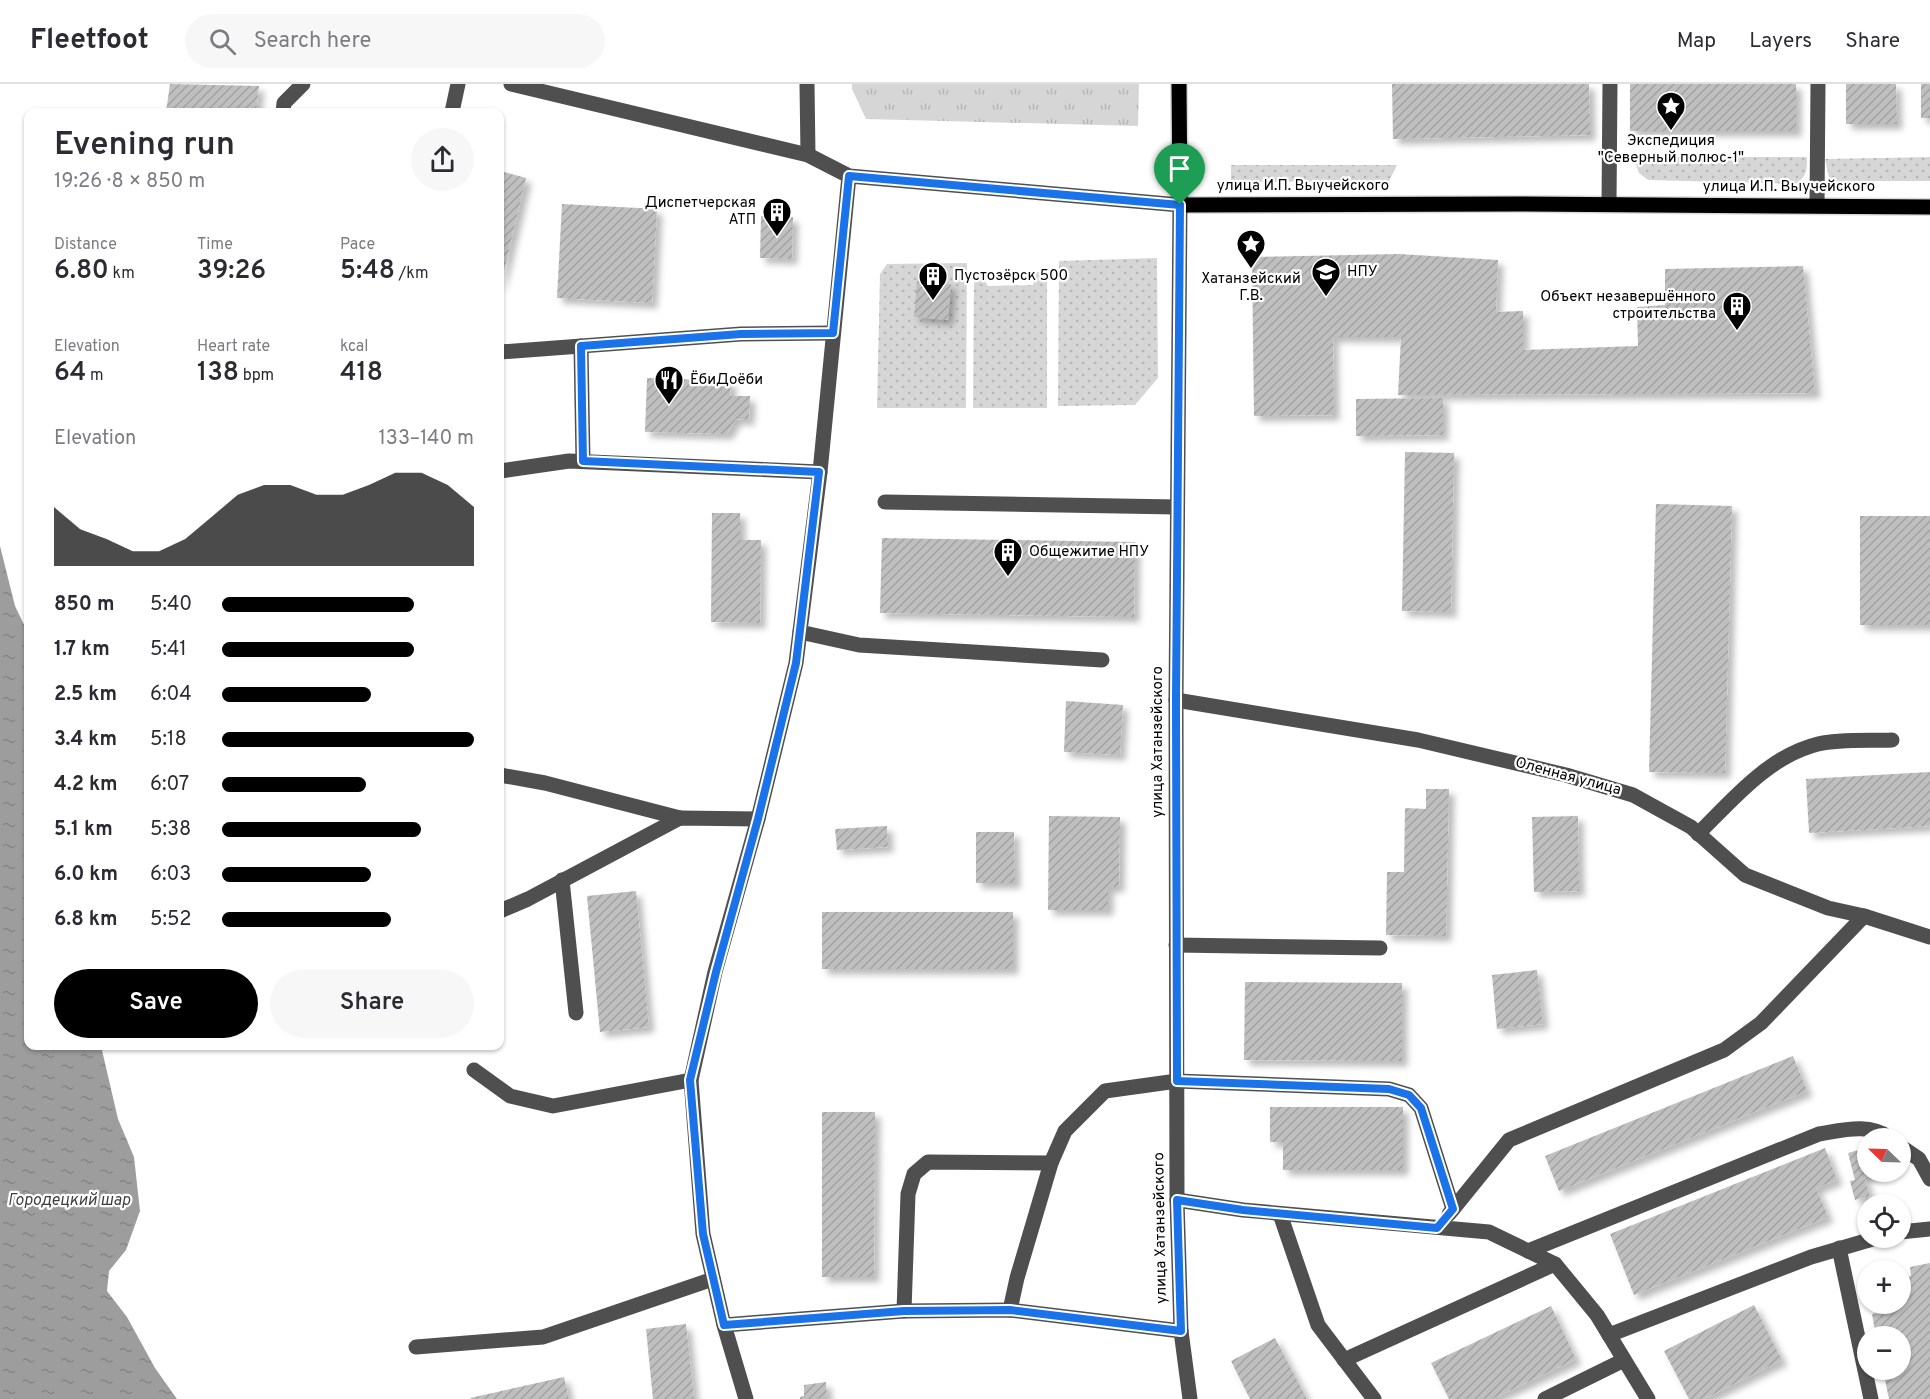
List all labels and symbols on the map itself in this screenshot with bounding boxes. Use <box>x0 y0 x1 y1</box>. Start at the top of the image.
place icon: Экспедиция "Северный полюс-1" <box>1655 90 1687 132</box>
place label: Экспедиция "Северный полюс-1" <box>1598 132 1744 168</box>
pin <box>1154 143 1205 205</box>
street label: улица И.П. Выучейского <box>1217 177 1389 196</box>
street label: улица И.П. Выучейского <box>1703 178 1875 197</box>
place label: Диспетчерская АТП <box>645 194 756 230</box>
building icon: Диспетчерская АТП <box>761 196 793 238</box>
place icon: Хатанзейский Г.В. <box>1235 228 1267 270</box>
school or university icon: НПУ <box>1310 256 1342 298</box>
building icon: Пустозёрск 500 <box>917 260 949 302</box>
place label: НПУ <box>1347 263 1378 282</box>
place label: Пустозёрск 500 <box>954 267 1068 286</box>
place label: Хатанзейский Г.В. <box>1201 270 1301 306</box>
place label: Объект незавершённого строительства <box>1540 288 1716 324</box>
building icon: Объект незавершённого строительства <box>1721 290 1753 332</box>
restaurant icon: ЁбиДоёби <box>653 364 685 406</box>
place label: ЁбиДоёби <box>690 370 763 390</box>
building icon: Общежитие НПУ <box>992 536 1024 578</box>
place label: Общежитие НПУ <box>1029 543 1149 562</box>
street label: улица Хатанзейского <box>1149 666 1168 818</box>
street label: Оленная улица <box>1513 754 1623 800</box>
north arrow <box>1857 1128 1911 1182</box>
street label: улица Хатанзейского <box>1150 1152 1172 1304</box>
water label: Городецкий шар <box>8 1191 131 1211</box>

